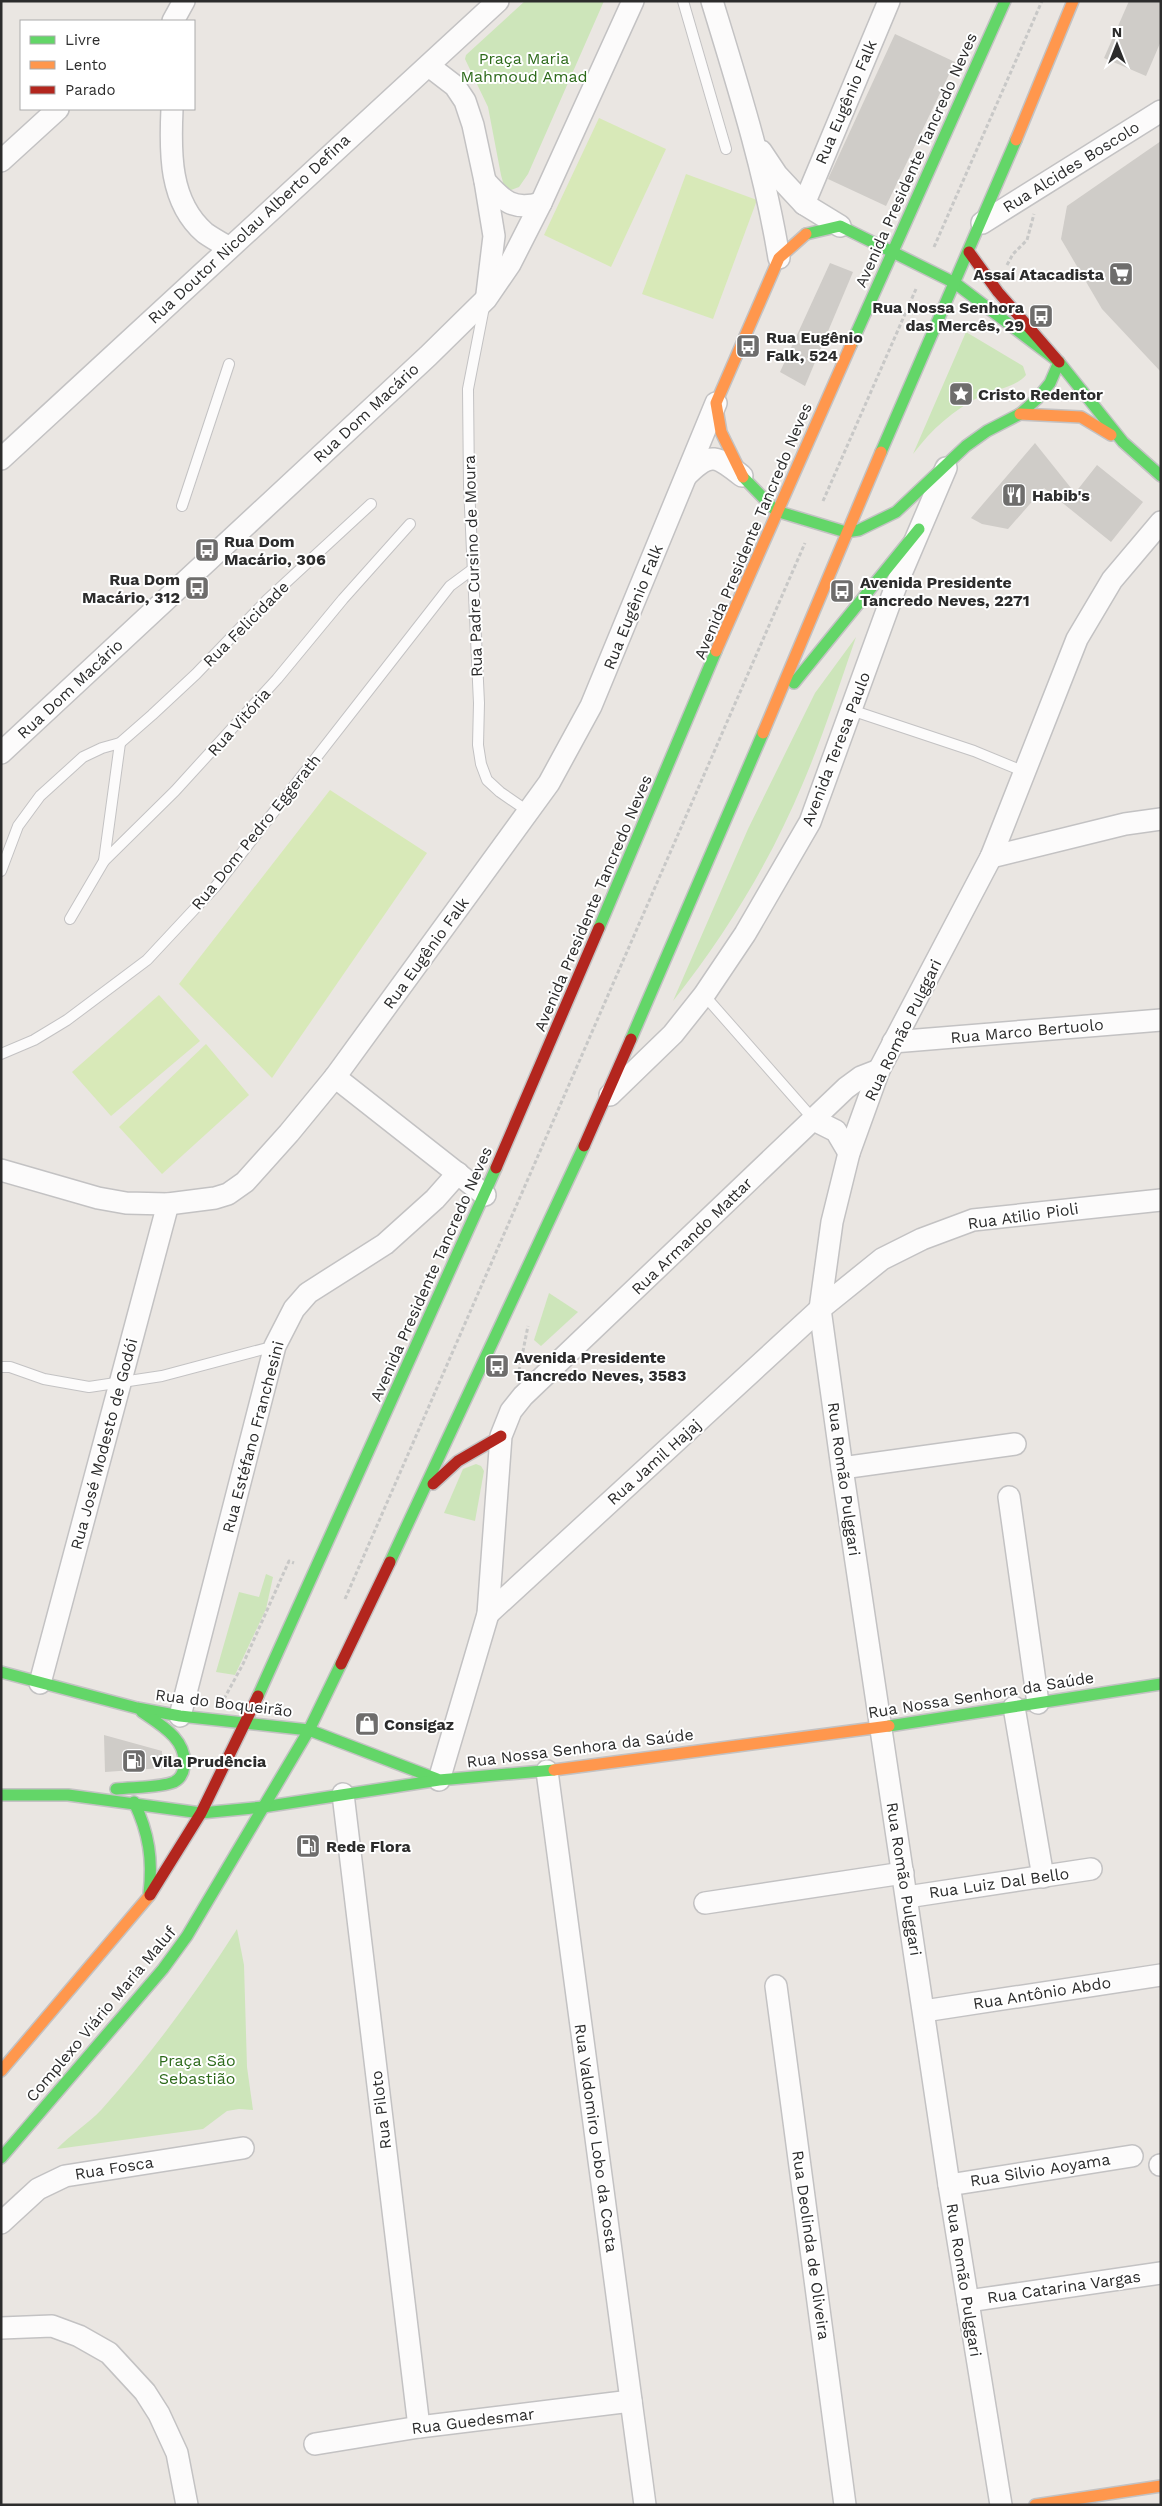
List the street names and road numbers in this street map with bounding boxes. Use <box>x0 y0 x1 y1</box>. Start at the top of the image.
street label: Avenida Presidente Tancredo Neves <box>851 30 981 290</box>
street label: Rua Eugênio Falk <box>811 37 881 167</box>
street label: Rua Alcides Boscolo <box>999 117 1143 217</box>
street label: Rua Doutor Nicolau Alberto Defina <box>144 130 354 328</box>
street label: Rua Dom Macário <box>309 359 423 467</box>
street label: Avenida Presidente Tancredo Neves <box>690 400 816 662</box>
street label: Rua Padre Cursino de Moura <box>460 455 486 677</box>
street label: Rua Eugênio Falk <box>599 542 667 672</box>
street label: Rua Felicidade <box>199 577 293 671</box>
street label: Rua Dom Macário <box>13 635 127 743</box>
street label: Avenida Teresa Paulo <box>798 669 874 829</box>
street label: Rua Vitória <box>204 684 274 760</box>
street label: Rua Dom Pedro Eggerath <box>187 750 325 914</box>
street label: Avenida Presidente Tancredo Neves <box>530 772 656 1034</box>
street label: Rua Eugênio Falk <box>379 894 473 1012</box>
street label: Rua Romão Pulggari <box>860 956 946 1104</box>
street label: Rua Marco Bertuolo <box>950 1015 1104 1047</box>
street label: Avenida Presidente Tancredo Neves <box>366 1144 496 1404</box>
street label: Rua Armando Mattar <box>628 1173 757 1299</box>
street label: Rua Atilio Pioli <box>966 1199 1080 1233</box>
street label: Rua José Modesto de Godói <box>67 1336 141 1552</box>
street label: Rua Estéfano Franchesini <box>218 1339 288 1535</box>
street label: Rua Romão Pulggari <box>824 1401 864 1557</box>
street label: Rua Jamil Hajaj <box>603 1415 705 1509</box>
street label: Rua Nossa Senhora da Saúde <box>867 1668 1095 1722</box>
street label: Rua do Boqueirão <box>154 1685 294 1721</box>
street label: Rua Nossa Senhora da Saúde <box>465 1725 695 1771</box>
street label: Rua Romão Pulggari <box>882 1801 926 1957</box>
street label: Rua Luiz Dal Bello <box>928 1864 1070 1902</box>
street label: Complexo Viário Maria Maluf <box>22 1922 180 2106</box>
street label: Rua Antônio Abdo <box>972 1973 1112 2013</box>
street label: Rua Valdomiro Lobo da Costa <box>571 2022 621 2254</box>
street label: Rua Piloto <box>367 2070 395 2150</box>
street label: Rua Deolinda de Oliveira <box>788 2149 834 2341</box>
street label: Rua Silvio Aoyama <box>969 2150 1111 2190</box>
street label: Rua Fosca <box>73 2152 155 2184</box>
street label: Rua Romão Pulggari <box>942 2202 986 2358</box>
street label: Rua Catarina Vargas <box>986 2267 1142 2307</box>
street label: Rua Guedesmar <box>410 2404 536 2438</box>

